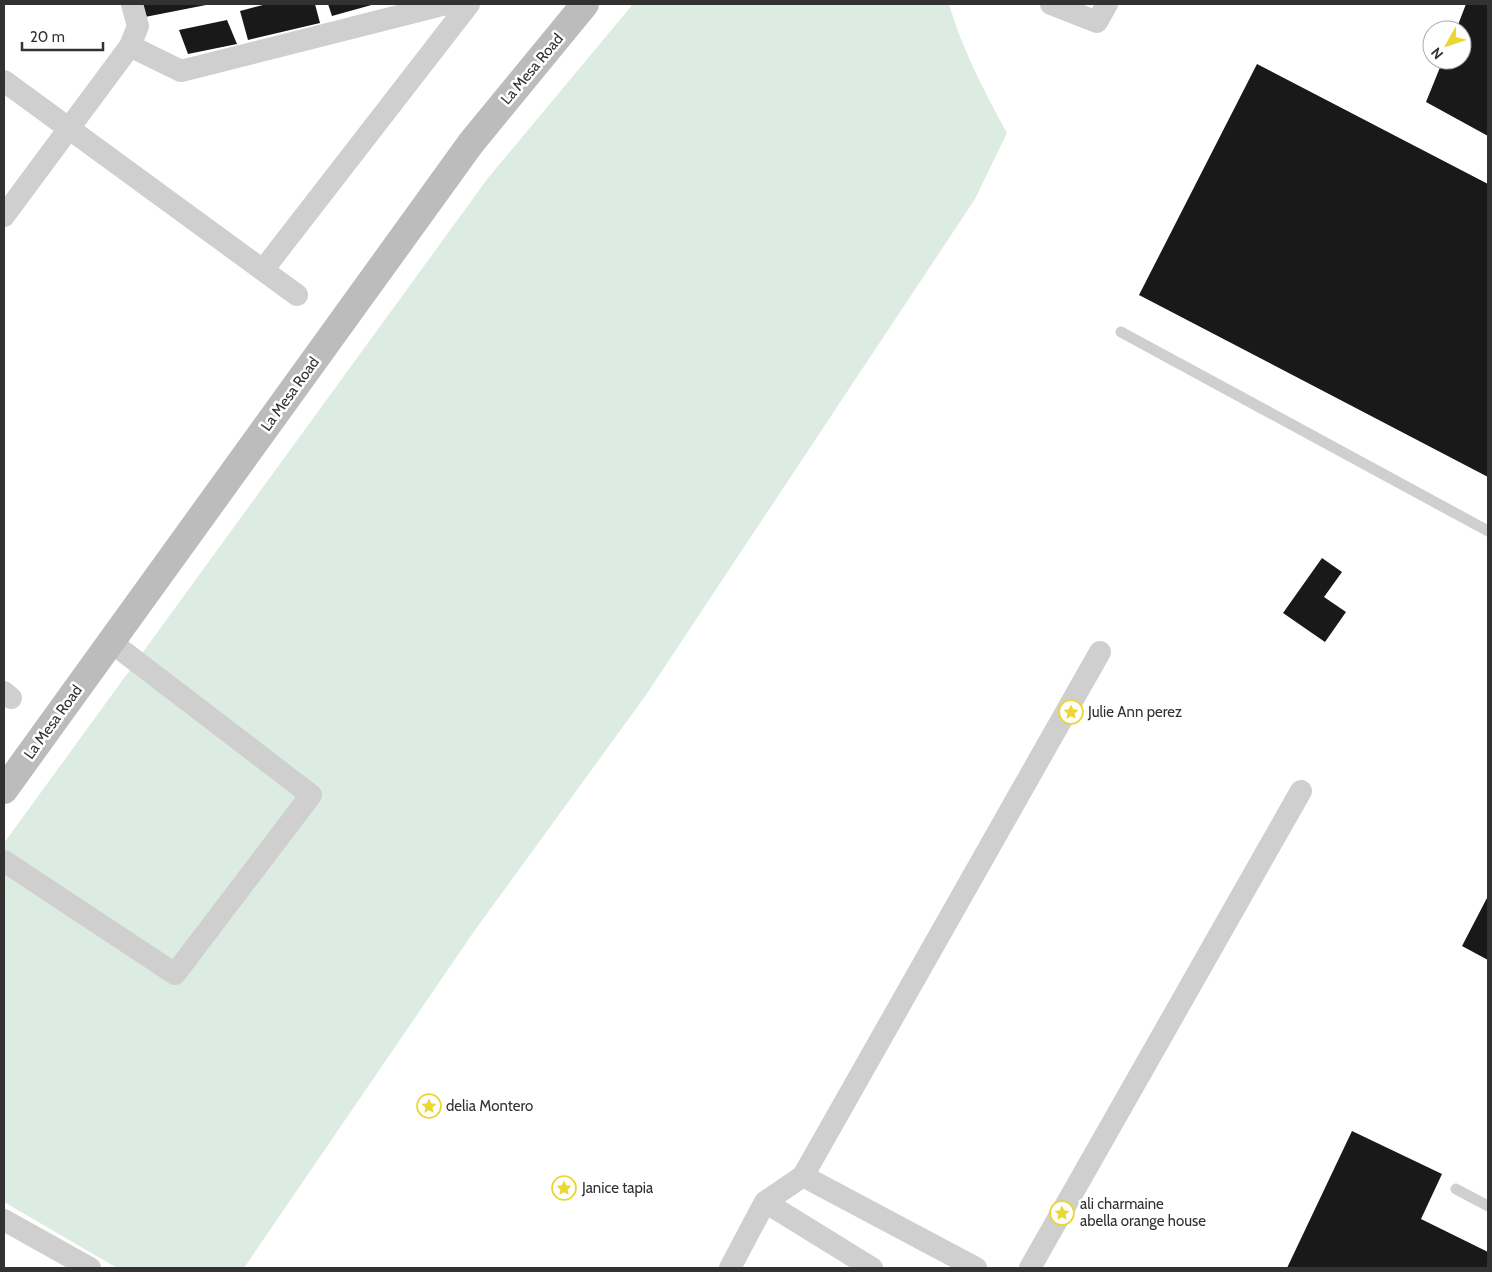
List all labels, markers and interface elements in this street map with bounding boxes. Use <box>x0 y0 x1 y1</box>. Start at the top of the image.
scale bar <box>22 20 104 52</box>
north arrow <box>1422 20 1472 70</box>
text: 20 m <box>30 28 65 46</box>
street label: La Mesa Road <box>497 30 567 108</box>
text: N <box>1427 44 1447 63</box>
street label: La Mesa Road <box>257 353 323 435</box>
street label: La Mesa Road <box>20 681 86 763</box>
place icon: Julie Ann perez <box>1058 699 1084 725</box>
place label: Julie Ann perez <box>1087 703 1182 721</box>
place icon: delia Montero <box>416 1093 442 1119</box>
place label: delia Montero <box>446 1097 533 1115</box>
place icon: Janice tapia <box>551 1175 577 1201</box>
place label: Janice tapia <box>581 1179 654 1197</box>
place label: ali charmaine abella orange house <box>1080 1195 1206 1230</box>
place icon: ali charmaine abella orange house <box>1049 1200 1075 1226</box>

